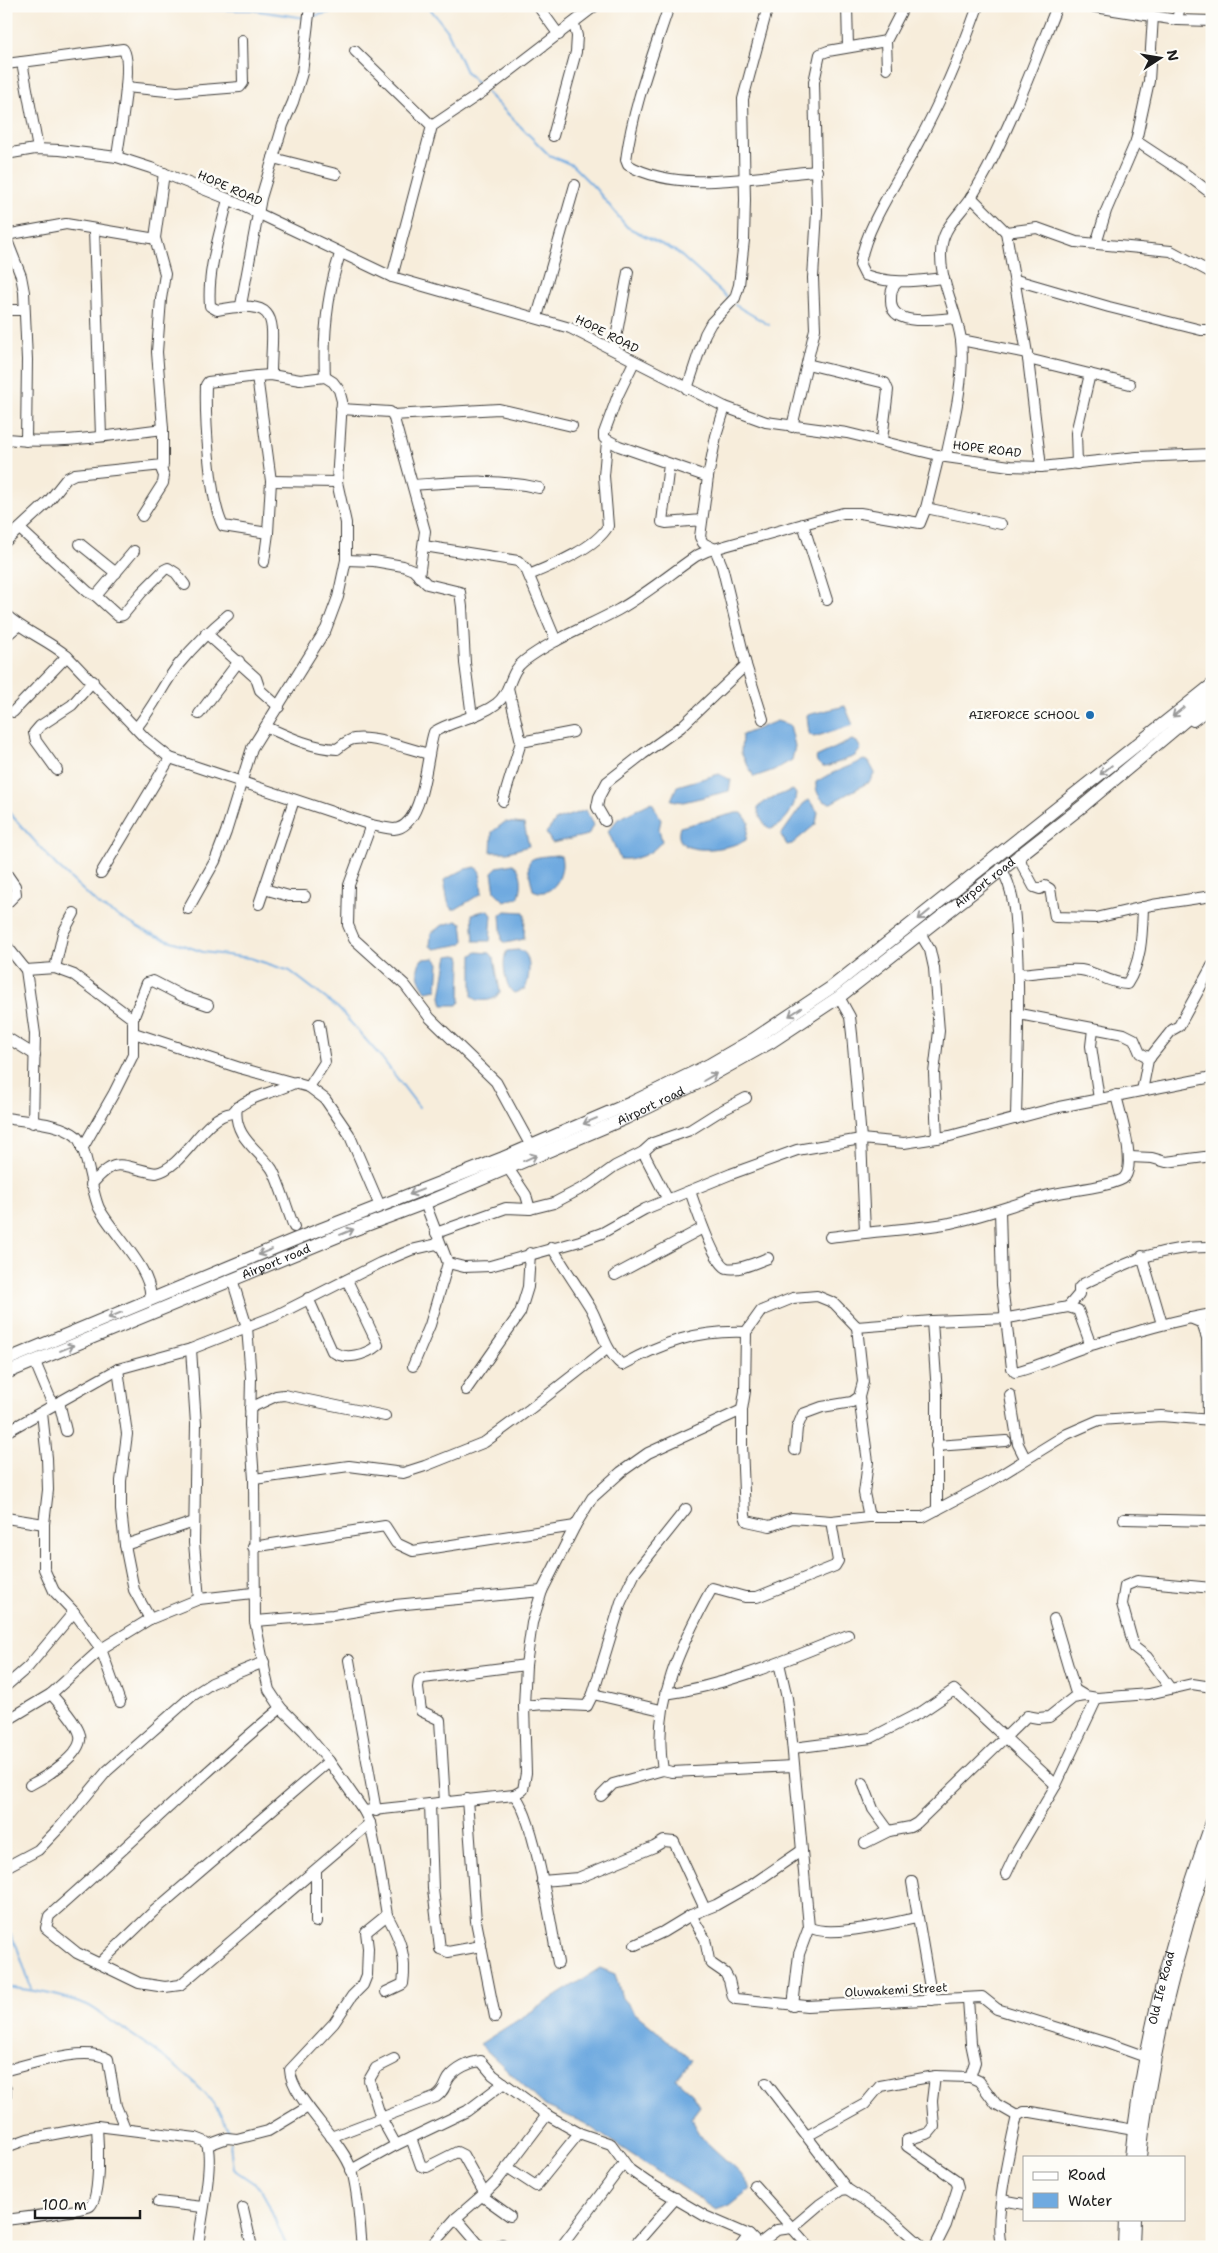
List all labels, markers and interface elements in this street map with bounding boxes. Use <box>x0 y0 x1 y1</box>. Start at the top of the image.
north arrow <box>1136 32 1186 82</box>
text: N <box>1163 48 1183 63</box>
street label: HOPE ROAD <box>195 167 265 209</box>
street label: HOPE ROAD <box>573 311 642 357</box>
street label: HOPE ROAD <box>952 437 1022 461</box>
one-way arrow <box>1172 706 1185 717</box>
place label: AIRFORCE SCHOOL <box>968 707 1080 723</box>
marker: AIRFORCE SCHOOL <box>1084 709 1096 721</box>
one-way arrow <box>1100 765 1113 776</box>
street label: Airport road <box>951 854 1019 912</box>
one-way arrow <box>918 909 931 920</box>
one-way arrow <box>788 1008 802 1018</box>
one-way arrow <box>702 1071 716 1081</box>
street label: Airport road <box>615 1083 688 1129</box>
one-way arrow <box>583 1117 598 1127</box>
one-way arrow <box>522 1153 537 1163</box>
one-way arrow <box>409 1188 424 1197</box>
one-way arrow <box>339 1227 354 1237</box>
street label: Airport road <box>239 1240 313 1283</box>
one-way arrow <box>258 1248 273 1258</box>
one-way arrow <box>108 1310 123 1320</box>
one-way arrow <box>59 1343 75 1352</box>
street label: Old Ife Road <box>1145 1949 1179 2026</box>
street label: Oluwakemi Street <box>844 1979 948 2001</box>
legend <box>1023 2156 1186 2220</box>
text: Road <box>1068 2165 1106 2185</box>
scale bar <box>35 2188 140 2220</box>
text: Water <box>1068 2191 1112 2211</box>
text: 100 m <box>42 2195 87 2215</box>

